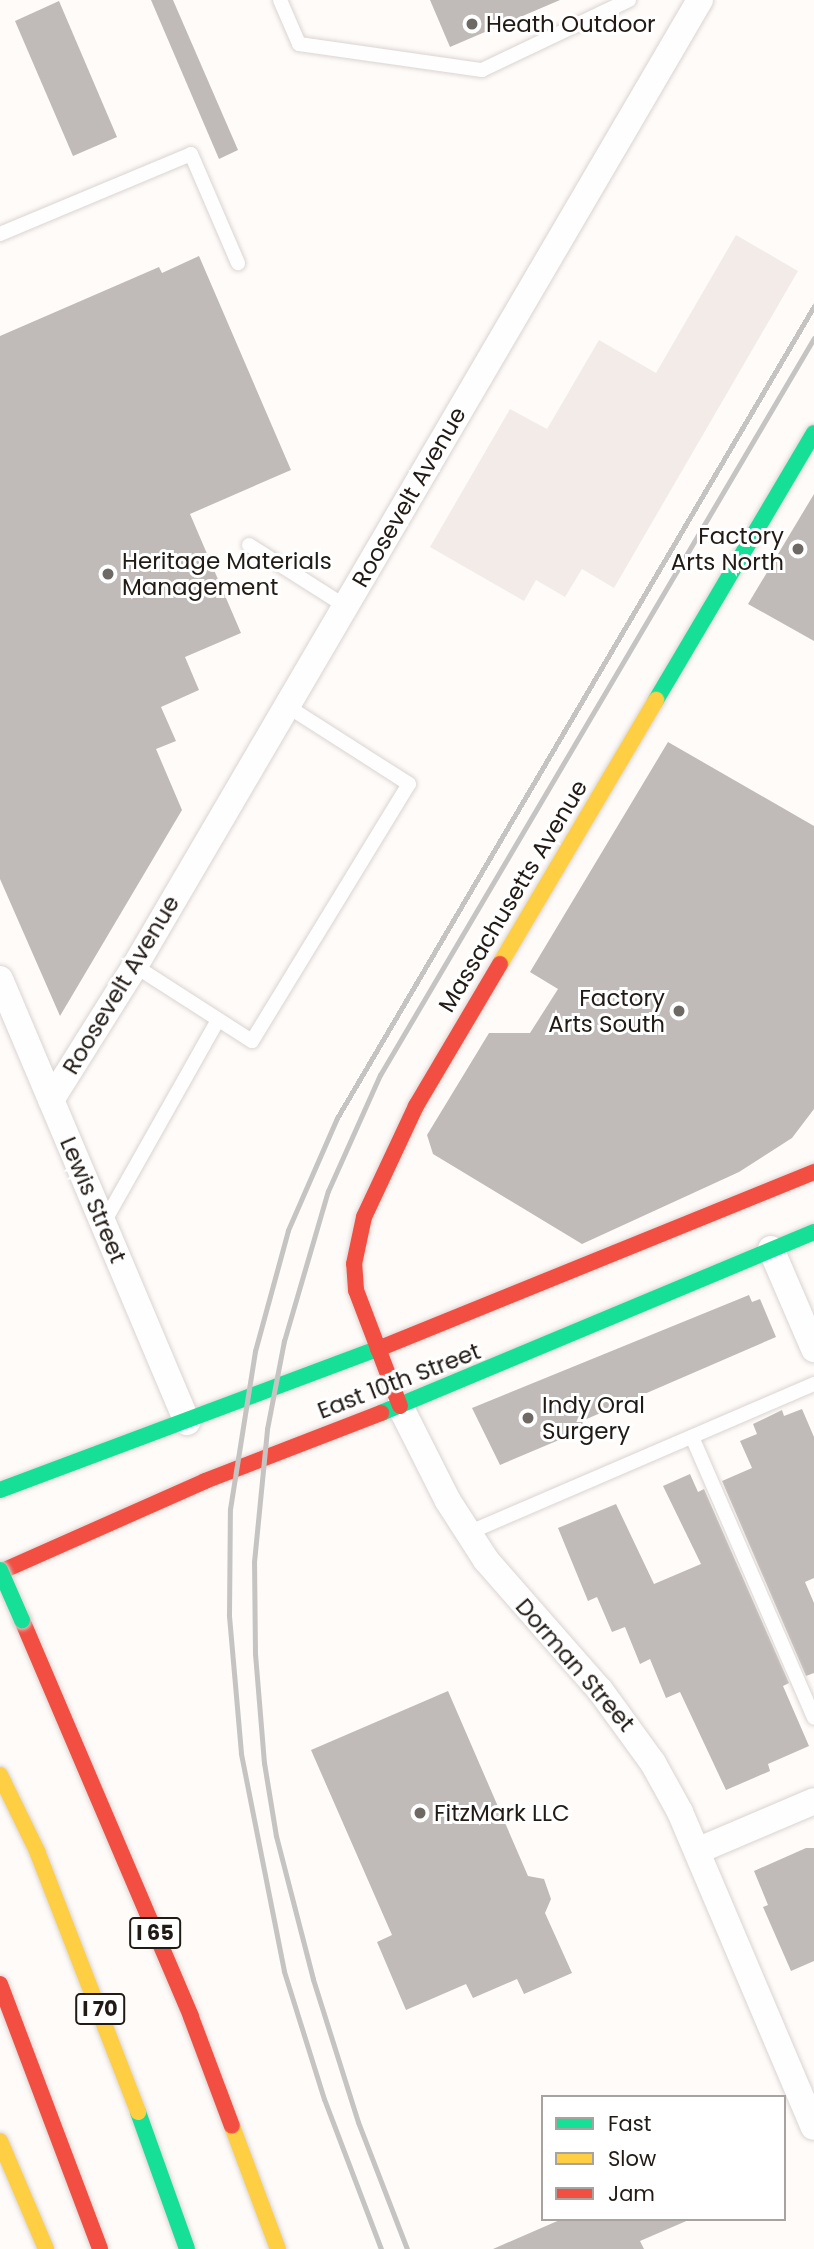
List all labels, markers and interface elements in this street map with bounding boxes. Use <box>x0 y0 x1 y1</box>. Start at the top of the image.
place label: Heath Outdoor <box>486 10 656 38</box>
marker: Heath Outdoor <box>464 16 480 32</box>
street label: Roosevelt Avenue <box>346 402 472 592</box>
place label: Factory Arts North <box>671 522 784 576</box>
marker: Factory Arts North <box>790 541 806 557</box>
place label: Heritage Materials Management <box>122 547 332 601</box>
marker: Heritage Materials Management <box>100 566 116 582</box>
street label: Massachusetts Avenue <box>433 775 593 1017</box>
street label: Roosevelt Avenue <box>57 891 185 1079</box>
place label: Factory Arts South <box>548 984 665 1038</box>
marker: Factory Arts South <box>671 1003 687 1019</box>
street label: Lewis Street <box>54 1133 132 1267</box>
street label: East 10th Street <box>314 1337 484 1425</box>
place label: Indy Oral Surgery <box>542 1391 645 1445</box>
marker: Indy Oral Surgery <box>520 1410 536 1426</box>
street label: Dorman Street <box>510 1593 640 1737</box>
place label: FitzMark LLC <box>434 1799 570 1827</box>
marker: FitzMark LLC <box>412 1805 428 1821</box>
road number: I 65 <box>129 1916 181 1951</box>
road number: I 70 <box>74 1992 126 2026</box>
legend <box>541 2095 786 2221</box>
text: Fast <box>608 2109 651 2138</box>
text: Slow <box>608 2144 656 2173</box>
text: Jam <box>608 2179 655 2208</box>

